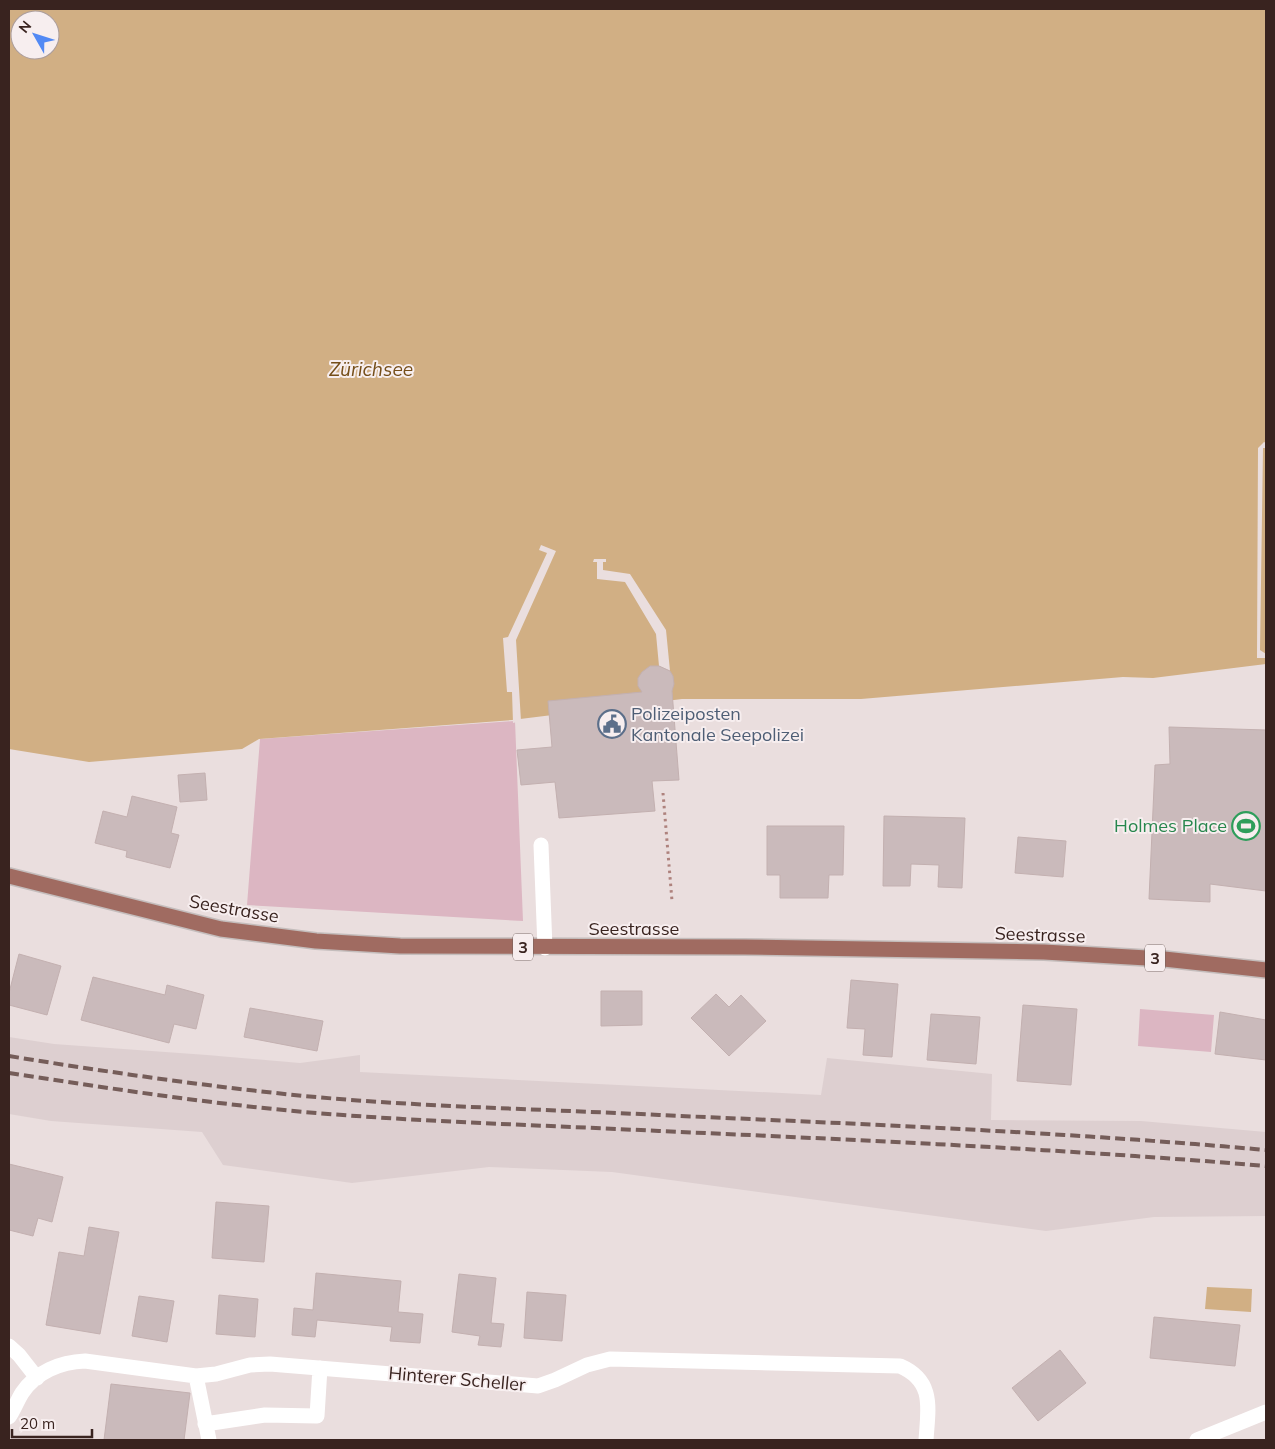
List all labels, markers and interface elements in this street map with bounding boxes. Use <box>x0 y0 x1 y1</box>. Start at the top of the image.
north arrow <box>10 10 60 60</box>
text: N <box>15 17 35 37</box>
water label: Zürichsee <box>329 357 413 381</box>
place label: Polizeiposten Kantonale Seepolizei <box>631 702 804 746</box>
public building icon: Polizeiposten Kantonale Seepolizei <box>597 709 627 739</box>
sports icon: Holmes Place <box>1231 811 1261 841</box>
place label: Holmes Place <box>1114 814 1227 837</box>
street label: Seestrasse <box>187 889 281 928</box>
street label: Seestrasse <box>589 917 679 940</box>
street label: Seestrasse <box>994 921 1086 948</box>
road number: 3 <box>513 934 533 960</box>
road number: 3 <box>1145 944 1165 971</box>
street label: Hinterer Scheller <box>388 1361 527 1396</box>
scale bar <box>12 1406 92 1438</box>
text: 20 m <box>20 1414 55 1433</box>

